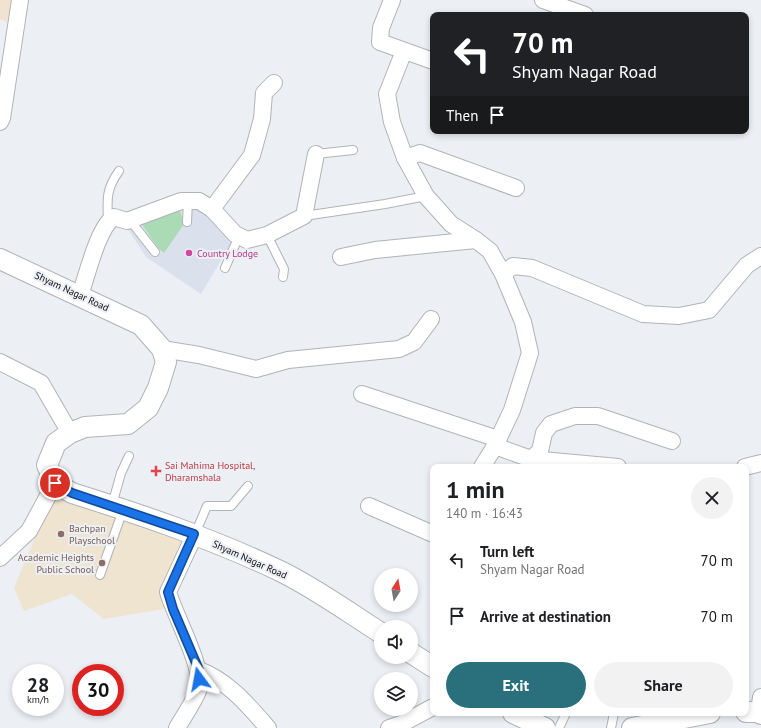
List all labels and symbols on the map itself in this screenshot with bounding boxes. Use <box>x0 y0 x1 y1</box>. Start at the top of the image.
place label: Country Lodge <box>197 247 258 260</box>
marker: Country Lodge <box>184 248 194 258</box>
street label: Shyam Nagar Road <box>33 269 111 314</box>
place label: Sai Mahima Hospital, Dharamshala <box>165 459 255 484</box>
marker: Sai Mahima Hospital, Dharamshala <box>150 465 162 477</box>
pin <box>38 466 72 500</box>
place label: Bachpan Playschool <box>69 522 115 547</box>
marker: Bachpan Playschool <box>56 529 66 539</box>
street label: Shyam Nagar Road <box>210 537 289 582</box>
place label: Academic Heights Public School <box>18 551 94 576</box>
marker: Academic Heights Public School <box>97 558 107 568</box>
north arrow <box>374 568 418 612</box>
position arrow <box>178 658 220 700</box>
speed limit sign: 30 <box>72 664 124 716</box>

